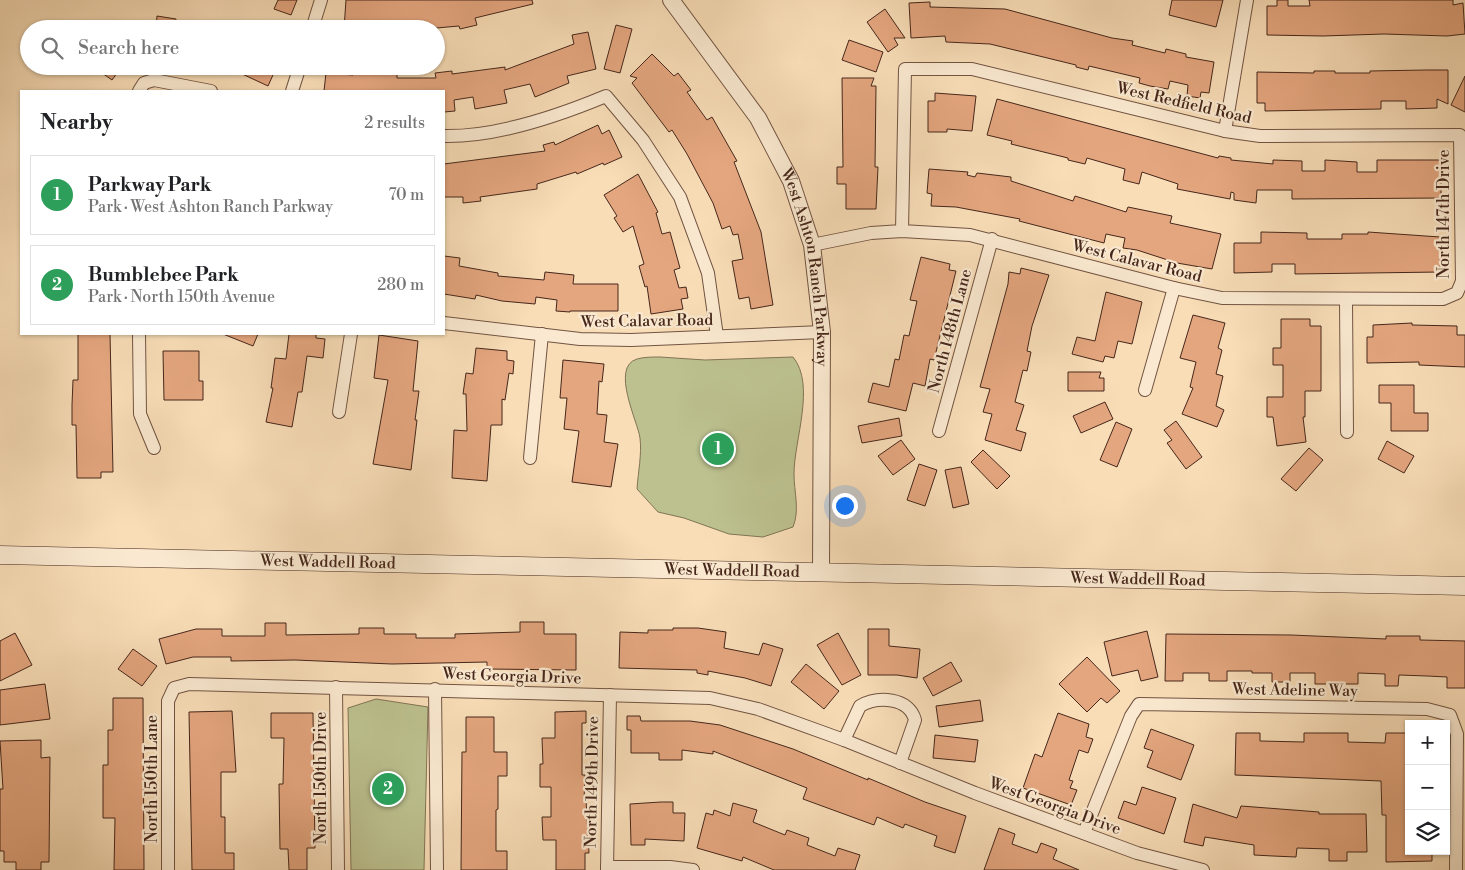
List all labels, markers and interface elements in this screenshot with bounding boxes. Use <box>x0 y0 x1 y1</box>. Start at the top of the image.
search box <box>20 20 445 75</box>
icon: search <box>38 34 66 62</box>
text: Search here <box>78 36 179 60</box>
street label: West Redfield Road <box>1114 78 1253 128</box>
text: Nearby <box>40 110 113 136</box>
text: 2 results <box>364 113 425 133</box>
street label: North 147th Drive <box>1434 149 1454 279</box>
street label: West Ashton Ranch Parkway <box>776 164 832 367</box>
text: Parkway Park <box>88 173 211 197</box>
text: 1 <box>53 185 61 205</box>
text: 70 m <box>388 185 424 205</box>
text: Park · West Ashton Ranch Parkway <box>88 197 333 217</box>
street label: West Calavar Road <box>1069 235 1204 287</box>
text: Bumblebee Park <box>88 263 239 287</box>
street label: North 148th Lane <box>924 267 976 395</box>
text: 2 <box>52 275 62 295</box>
text: 280 m <box>377 275 424 295</box>
text: Park · North 150th Avenue <box>88 287 275 307</box>
street label: West Calavar Road <box>579 310 714 332</box>
pin: 1 <box>702 430 734 468</box>
your location <box>832 493 858 519</box>
street label: West Waddell Road <box>259 550 396 573</box>
street label: West Waddell Road <box>663 559 800 582</box>
street label: West Waddell Road <box>1069 568 1206 591</box>
street label: West Georgia Drive <box>441 664 582 688</box>
street label: West Adeline Way <box>1231 679 1358 701</box>
street label: North 150th Drive <box>311 712 331 844</box>
street label: North 150th Lane <box>142 715 162 843</box>
street label: North 149th Drive <box>581 716 603 848</box>
map controls <box>1405 720 1450 855</box>
button: + <box>1405 720 1450 765</box>
button: − <box>1405 765 1450 810</box>
pin: 2 <box>372 770 404 808</box>
street label: West Georgia Drive <box>985 772 1124 839</box>
button: layers <box>1405 810 1450 855</box>

